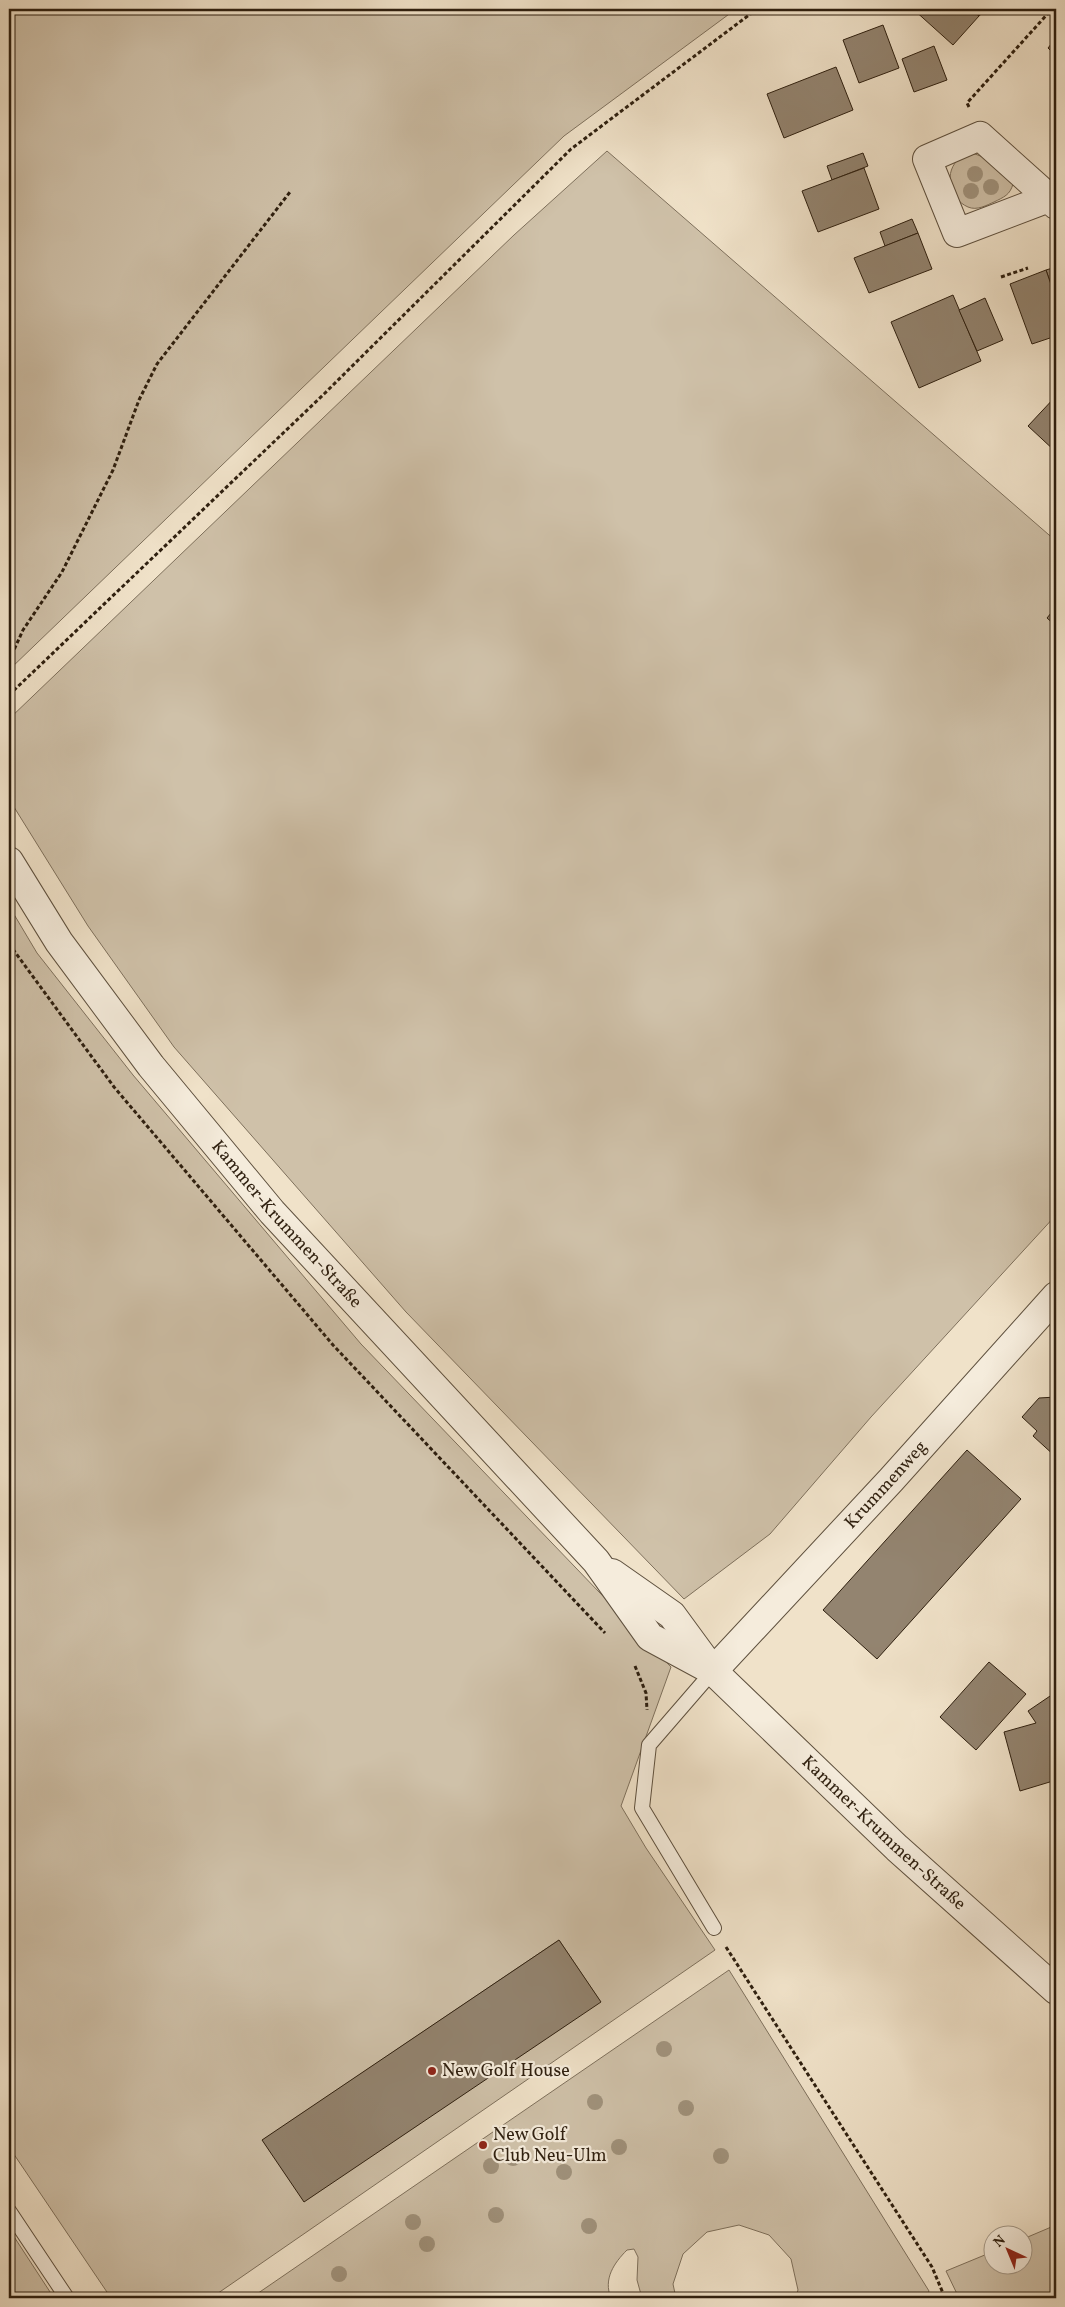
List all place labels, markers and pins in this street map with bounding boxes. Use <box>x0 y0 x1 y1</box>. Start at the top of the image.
place label: New Golf House <box>442 2059 570 2084</box>
marker: New Golf House <box>426 2065 438 2077</box>
place label: New Golf Club Neu-Ulm <box>493 2123 607 2169</box>
marker: New Golf Club Neu-Ulm <box>477 2139 489 2151</box>

